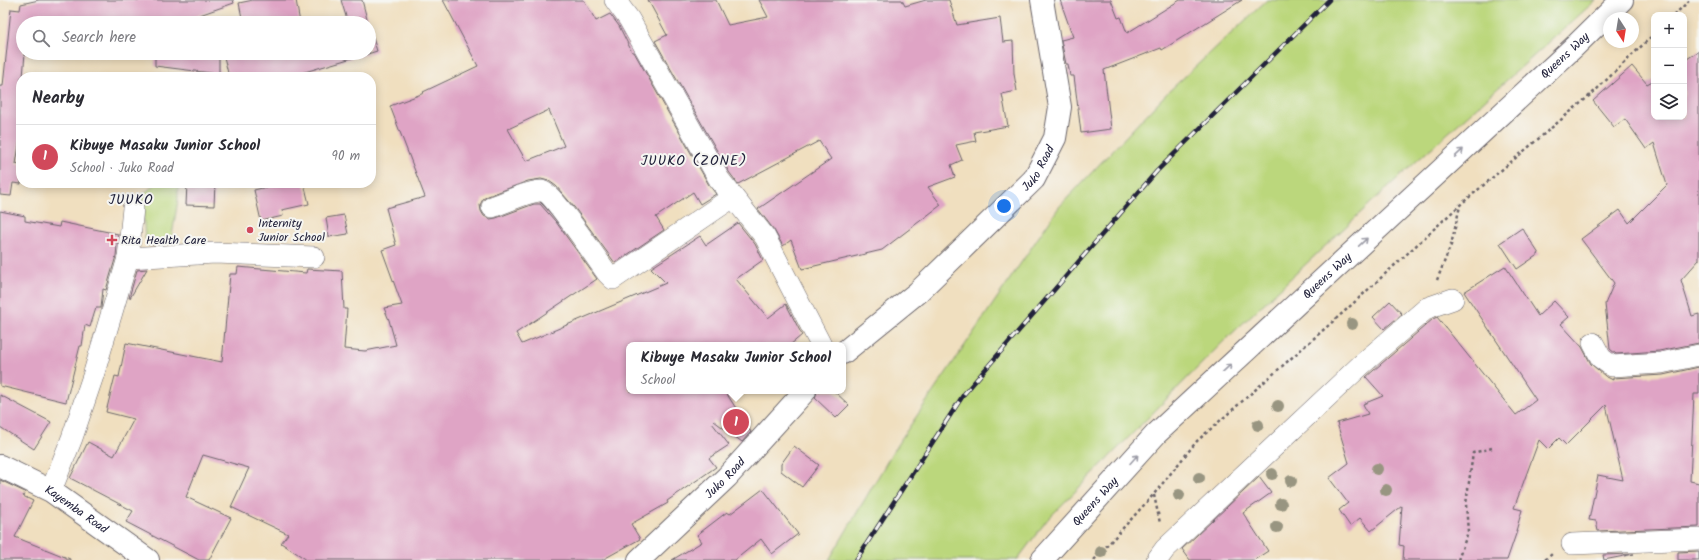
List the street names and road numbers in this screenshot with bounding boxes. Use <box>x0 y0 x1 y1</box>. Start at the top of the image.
street label: Queens Way <box>1536 27 1594 83</box>
street label: Juko Road <box>1017 141 1060 196</box>
street label: Queens Way <box>1298 248 1356 303</box>
street label: Juko Road <box>700 452 751 503</box>
street label: Queens Way <box>1067 472 1123 531</box>
street label: Kayemba Road <box>42 480 113 539</box>

